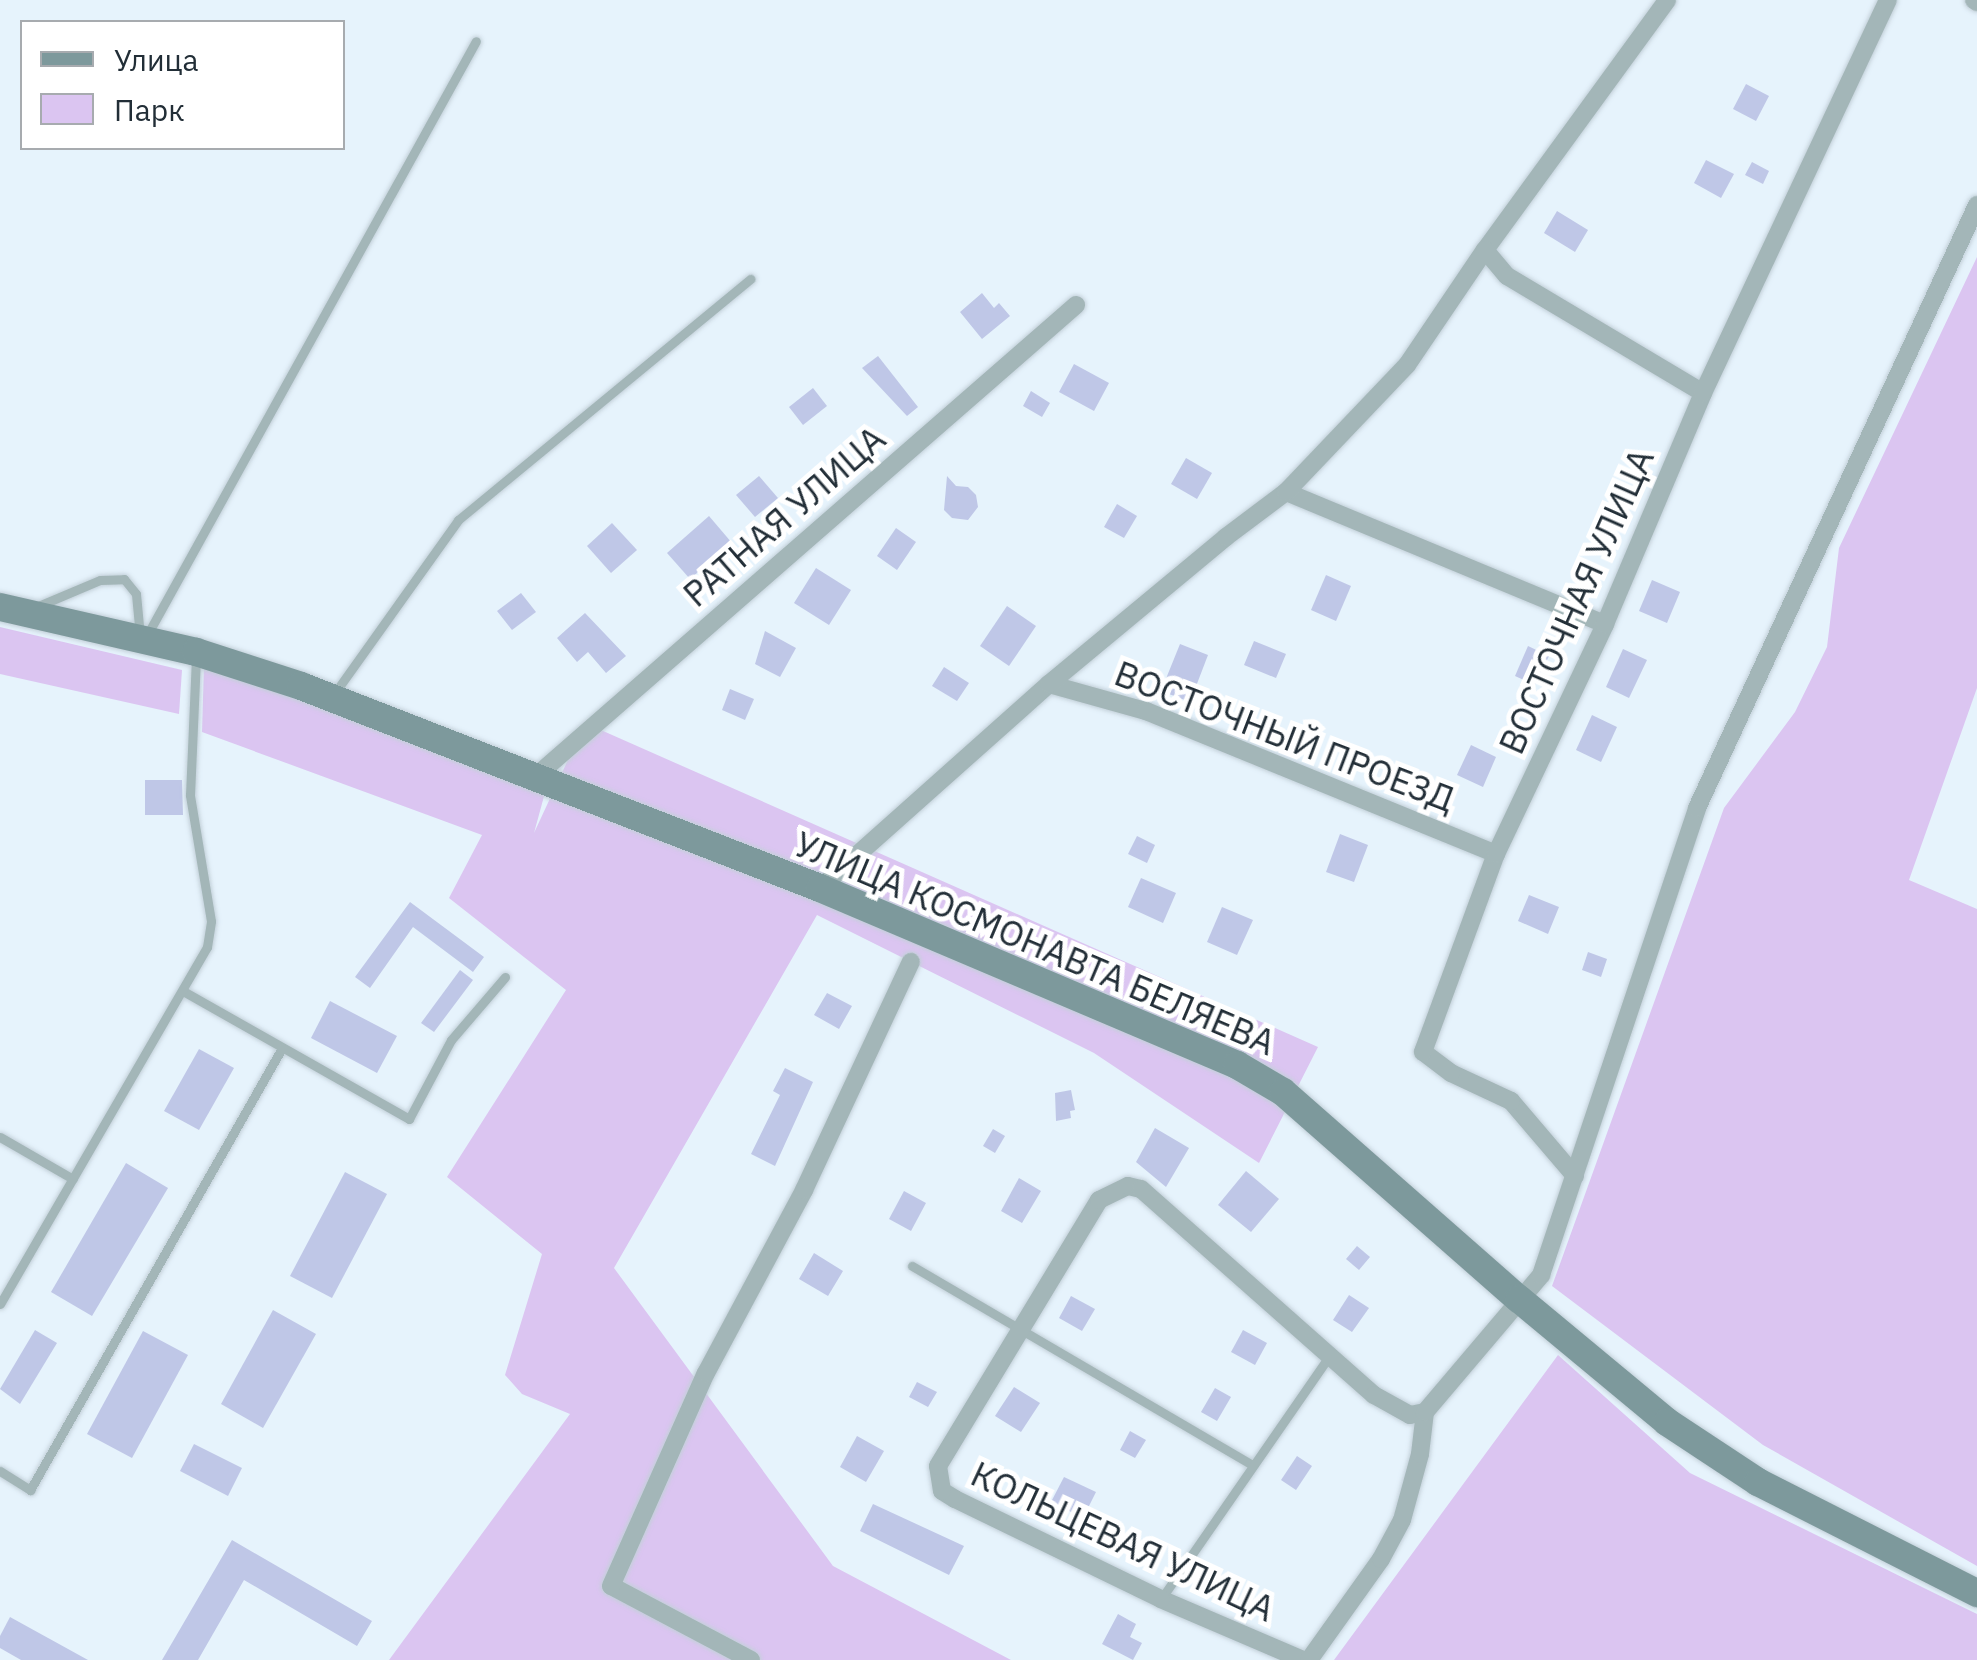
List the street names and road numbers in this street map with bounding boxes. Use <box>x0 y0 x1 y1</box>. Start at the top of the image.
street label: РАТНАЯ УЛИЦА <box>675 417 893 615</box>
street label: ВОСТОЧНАЯ УЛИЦА <box>1490 442 1662 760</box>
street label: ВОСТОЧНЫЙ ПРОЕЗД <box>1109 652 1461 820</box>
street label: УЛИЦА КОСМОНАВТА БЕЛЯЕВА <box>788 822 1282 1064</box>
street label: КОЛЬЦЕВАЯ УЛИЦА <box>965 1452 1281 1630</box>

